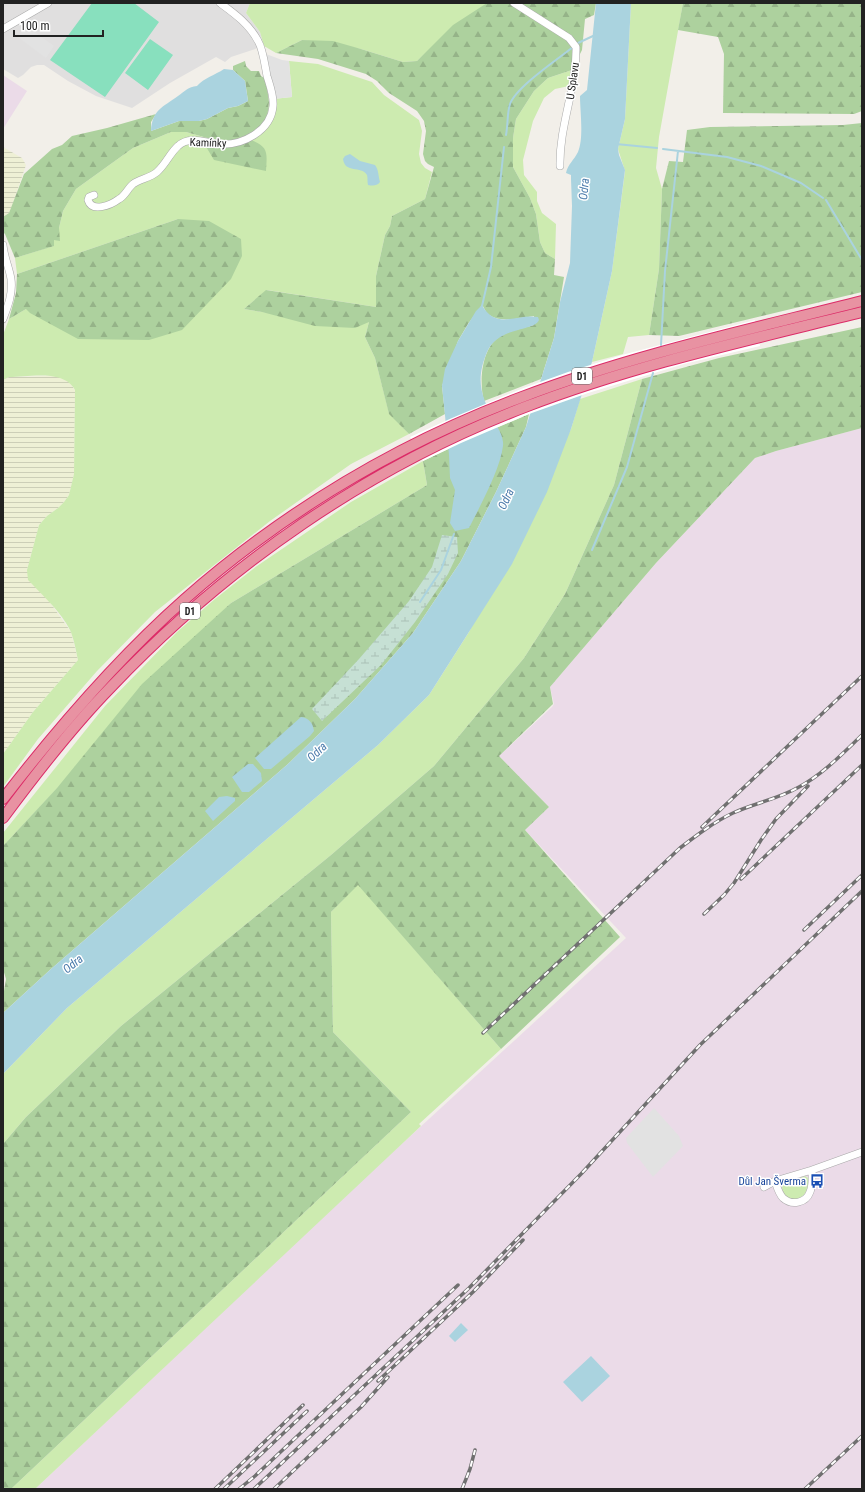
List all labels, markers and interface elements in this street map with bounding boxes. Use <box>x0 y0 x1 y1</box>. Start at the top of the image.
scale bar <box>14 12 103 38</box>
text: 100 m <box>20 19 50 33</box>
street label: U Splavu <box>564 61 582 101</box>
street label: Kamínky <box>189 136 227 150</box>
water label: Odra <box>576 178 592 200</box>
road number: D1 <box>572 368 592 384</box>
water label: Odra <box>495 486 517 512</box>
road number: D1 <box>180 603 200 619</box>
water label: Odra <box>304 739 330 765</box>
water label: Odra <box>60 952 86 976</box>
bus stop icon: Důl Jan Šverma <box>809 1173 825 1189</box>
place label: Důl Jan Šverma <box>739 1175 806 1188</box>

